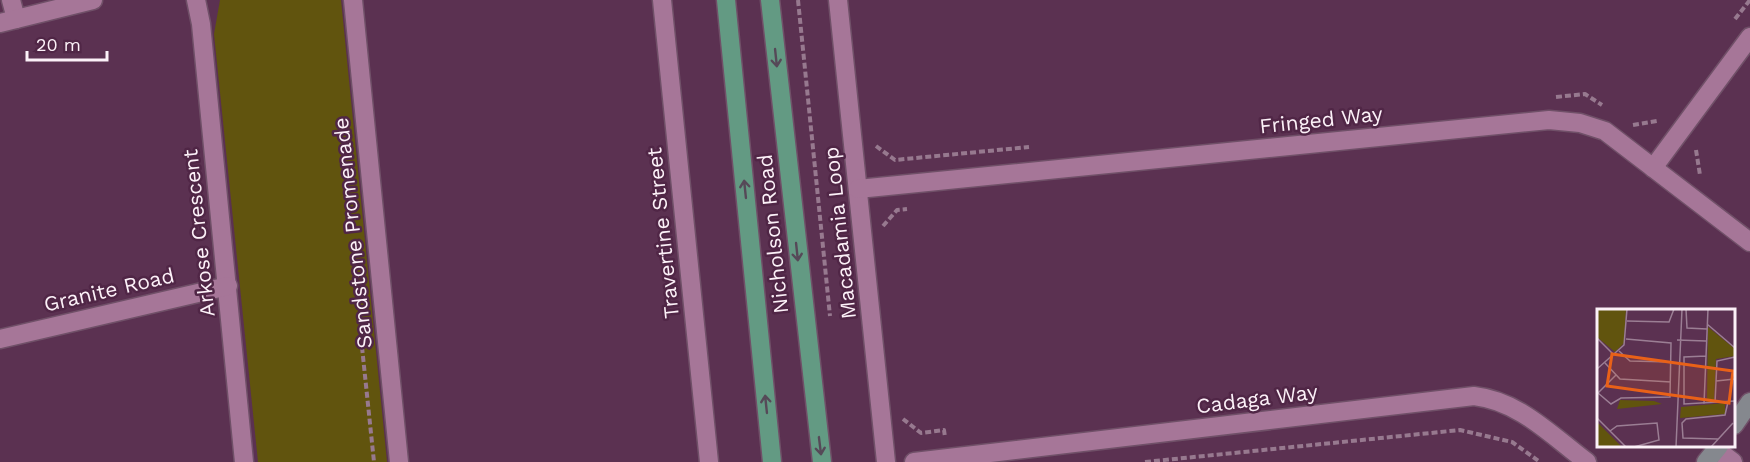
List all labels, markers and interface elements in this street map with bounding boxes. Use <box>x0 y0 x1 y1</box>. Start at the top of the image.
scale bar <box>27 24 106 62</box>
text: 20 m <box>36 34 81 55</box>
one-way arrow <box>771 48 782 68</box>
street label: Fringed Way <box>1258 101 1384 138</box>
street label: Sandstone Promenade <box>328 116 377 350</box>
street label: Travertine Street <box>641 146 684 320</box>
street label: Macadamia Loop <box>818 146 861 320</box>
street label: Arkose Crescent <box>177 148 220 318</box>
street label: Nicholson Road <box>752 153 793 315</box>
one-way arrow <box>739 179 750 199</box>
one-way arrow <box>792 242 803 262</box>
street label: Granite Road <box>41 262 177 317</box>
inset map <box>1597 309 1735 447</box>
street label: Cadaga Way <box>1195 379 1319 418</box>
one-way arrow <box>760 394 771 414</box>
one-way arrow <box>815 435 826 455</box>

